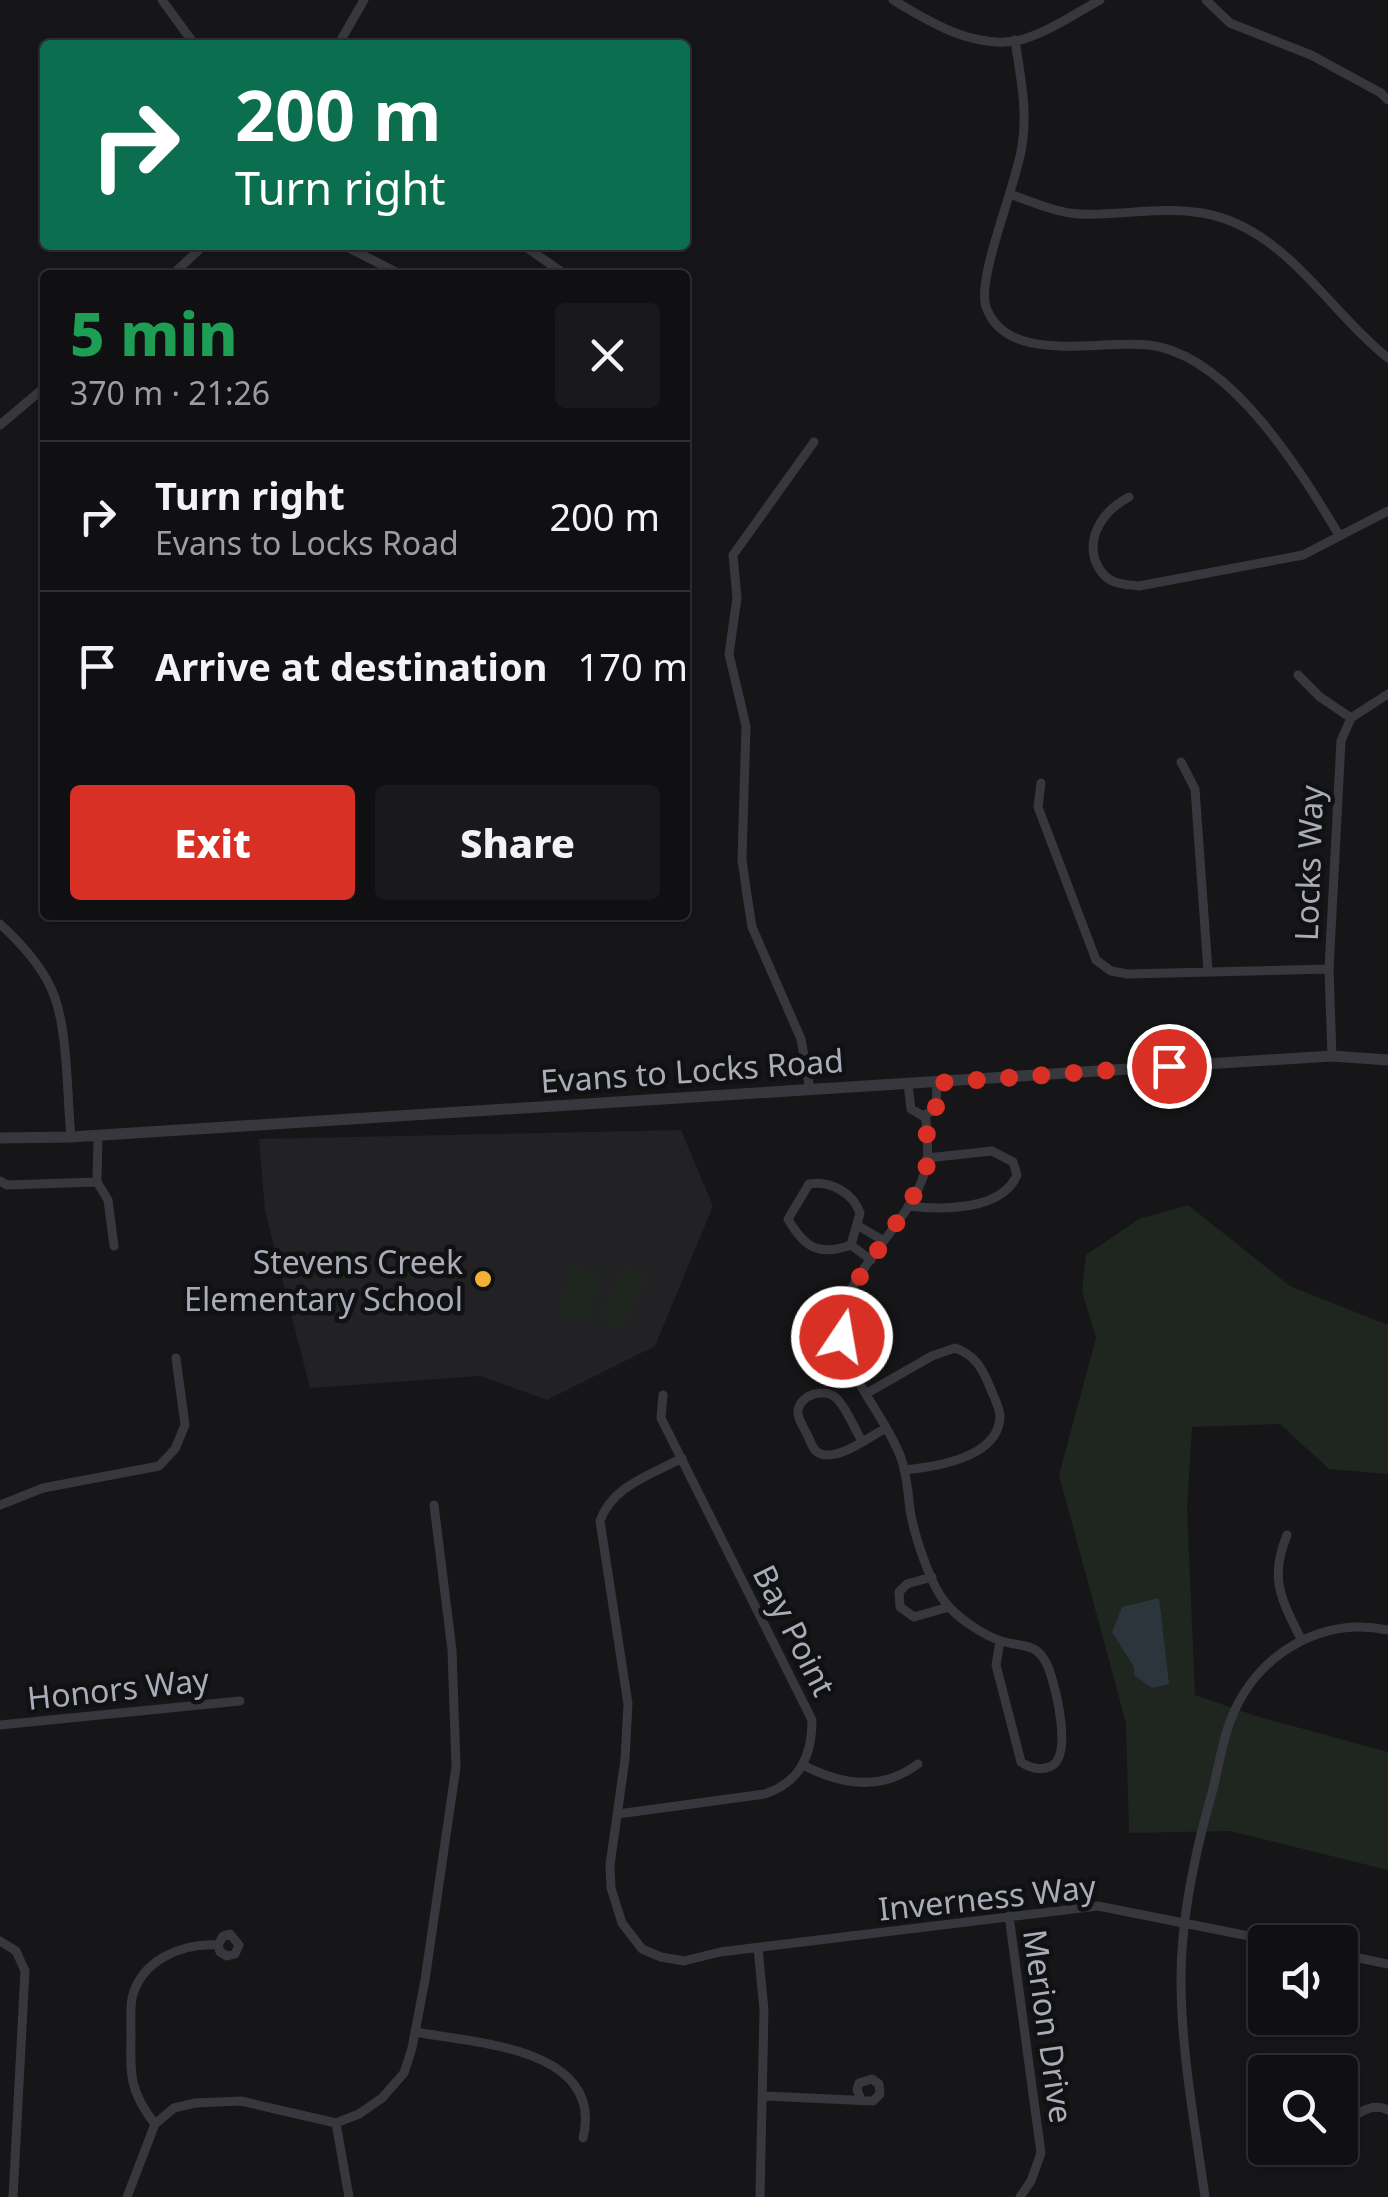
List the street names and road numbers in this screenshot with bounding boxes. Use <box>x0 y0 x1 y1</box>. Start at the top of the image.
street label: Locks Way <box>1284 784 1332 942</box>
street label: Evans to Locks Road <box>539 1038 845 1102</box>
street label: Bay Point <box>744 1557 846 1703</box>
street label: Honors Way <box>25 1657 212 1719</box>
street label: Inverness Way <box>876 1864 1098 1930</box>
street label: Merion Drive <box>1014 1926 1084 2126</box>

